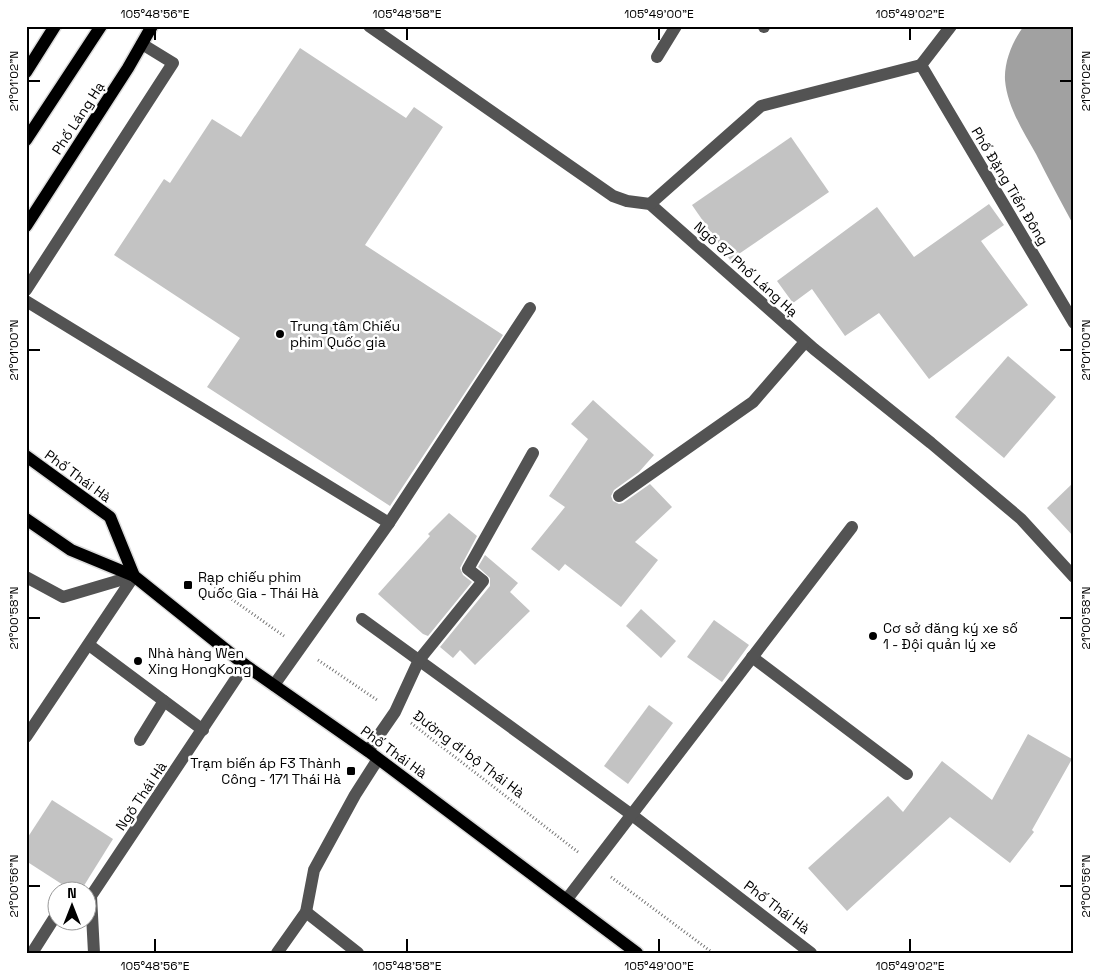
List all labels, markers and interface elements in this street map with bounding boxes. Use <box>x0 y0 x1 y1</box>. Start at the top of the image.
text: 105°48'56"E <box>121 6 190 22</box>
text: 105°48'58"E <box>373 6 442 22</box>
text: 105°49'00"E <box>624 6 694 22</box>
text: 105°49'02"E <box>875 6 945 22</box>
text: 21°01'02"N <box>6 51 22 111</box>
text: 21°01'02"N <box>1078 51 1094 111</box>
street label: Phố Láng Hạ <box>48 78 108 158</box>
street label: Phố Đặng Tiến Đông <box>968 124 1052 248</box>
street label: Ngõ 87 Phố Láng Hạ <box>690 218 802 320</box>
place label: Trung tâm Chiếu phim Quốc gia <box>290 317 400 351</box>
text: 21°01'00"N <box>6 320 22 381</box>
text: 21°01'00"N <box>1078 320 1094 381</box>
marker: Trung tâm Chiếu phim Quốc gia <box>274 328 286 340</box>
street label: Phố Thái Hà <box>41 446 115 506</box>
place label: Rạp chiếu phim Quốc Gia - Thái Hà <box>198 568 319 602</box>
marker: Rạp chiếu phim Quốc Gia - Thái Hà <box>182 579 194 591</box>
text: 21°00'58"N <box>6 587 22 649</box>
text: 21°00'58"N <box>1078 587 1094 649</box>
place label: Cơ sở đăng ký xe số 1 - Đội quản lý xe <box>883 619 1018 653</box>
marker: Cơ sở đăng ký xe số 1 - Đội quản lý xe <box>867 630 879 642</box>
place label: Nhà hàng Wen Xing HongKong <box>148 644 251 678</box>
marker: Nhà hàng Wen Xing HongKong <box>132 655 144 667</box>
street label: Đường đi bộ Thái Hà <box>410 706 528 802</box>
street label: Phố Thái Hà <box>357 722 431 782</box>
place label: Trạm biến áp F3 Thành Công - 171 Thái Hà <box>190 754 341 788</box>
street label: Ngõ Thái Hà <box>111 758 171 834</box>
marker: Trạm biến áp F3 Thành Công - 171 Thái Hà <box>345 765 357 777</box>
text: 21°00'56"N <box>6 855 22 917</box>
text: 21°00'56"N <box>1078 855 1094 917</box>
street label: Phố Thái Hà <box>740 876 814 938</box>
north arrow <box>48 882 98 932</box>
text: N <box>67 884 77 902</box>
text: 105°48'56"E <box>121 958 190 974</box>
text: 105°48'58"E <box>373 958 442 974</box>
text: 105°49'00"E <box>624 958 694 974</box>
text: 105°49'02"E <box>875 958 945 974</box>

